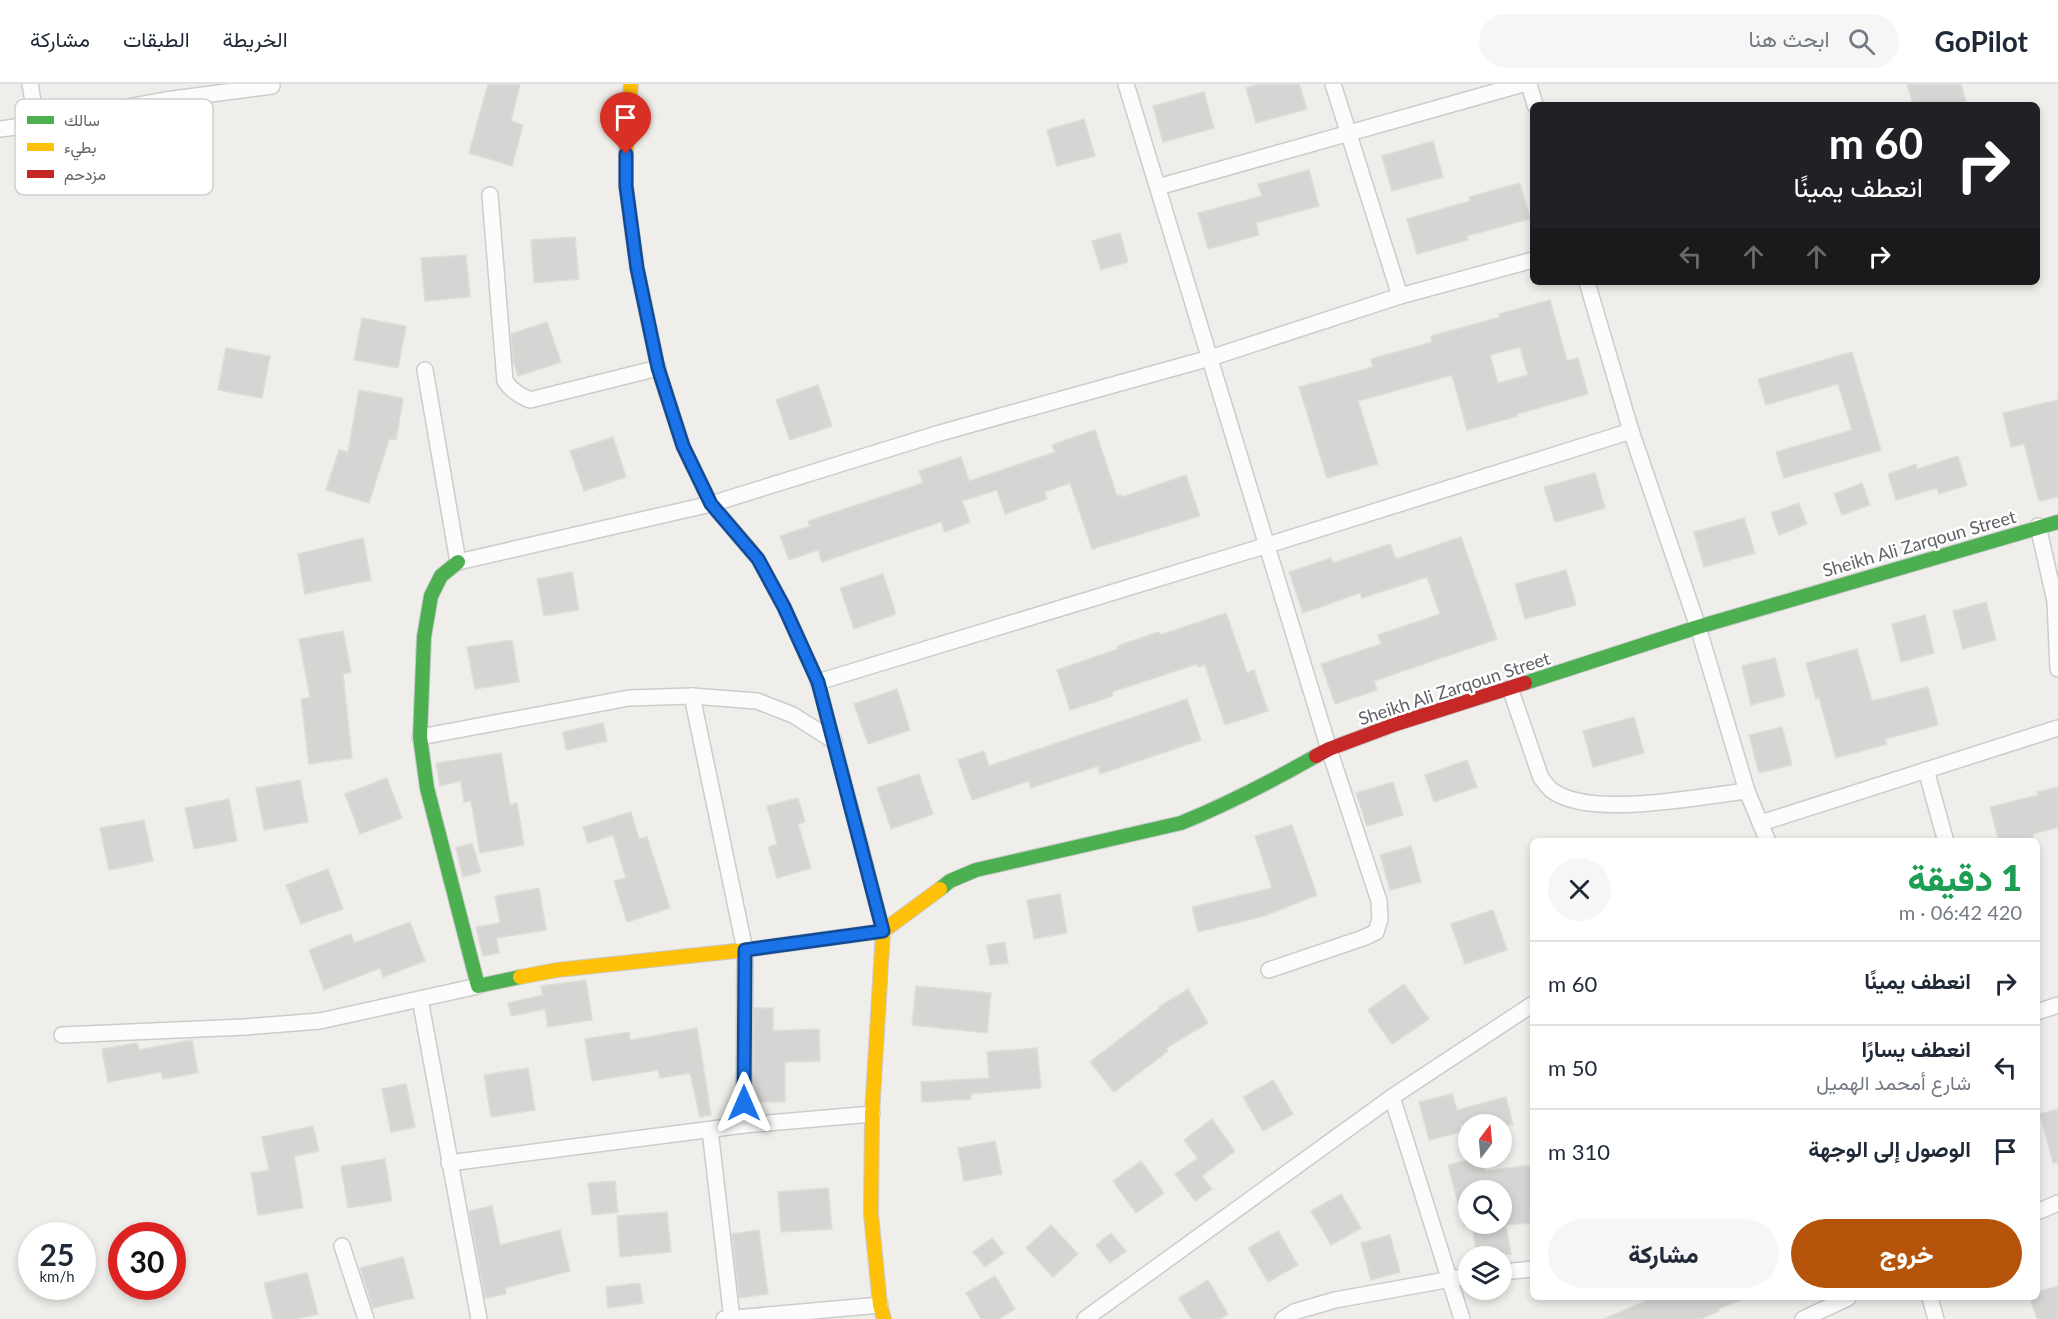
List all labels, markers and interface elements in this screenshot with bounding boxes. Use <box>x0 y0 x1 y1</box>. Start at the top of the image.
search box <box>1479 14 1899 68</box>
text: GoPilot <box>1935 24 2028 58</box>
text: ابحث هنا <box>1748 25 1830 52</box>
icon: search <box>1845 25 1878 58</box>
text: مشاركة <box>30 26 90 51</box>
text: الطبقات <box>123 26 190 51</box>
text: الخريطة <box>223 26 288 51</box>
pin <box>600 92 651 154</box>
legend <box>15 99 213 195</box>
icon: arrive <box>609 101 642 134</box>
text: سالك <box>64 110 100 129</box>
text: 60 m <box>1829 118 1923 168</box>
icon: right <box>1944 126 2022 204</box>
text: بطيء <box>64 137 96 161</box>
text: مزدحم <box>64 164 106 185</box>
text: انعطف يمينًا <box>1794 170 1923 203</box>
icon: left <box>1674 240 1707 273</box>
icon: ahead <box>1737 240 1770 273</box>
icon: ahead <box>1800 240 1833 273</box>
icon: right <box>1863 240 1896 273</box>
street label: Sheikh Ali Zarqoun Street <box>1820 505 2019 581</box>
street label: Sheikh Ali Zarqoun Street <box>1355 646 1553 729</box>
text: 1 دقيقة <box>1908 855 2022 899</box>
button: close <box>1548 858 1611 921</box>
text: 420 m · 06:42 <box>1899 900 2022 924</box>
text: انعطف يمينًا <box>1864 967 1971 994</box>
icon: right <box>1989 967 2022 1000</box>
text: 60 m <box>1548 970 1597 997</box>
text: انعطف يسارًا <box>1862 1035 1971 1062</box>
icon: left <box>1989 1051 2022 1084</box>
text: 50 m <box>1548 1054 1597 1081</box>
text: شارع أمحمد الهميل <box>1816 1070 1971 1094</box>
position arrow <box>712 1071 776 1135</box>
north arrow <box>1458 1114 1512 1168</box>
map controls <box>1458 1114 1512 1300</box>
text: الوصول إلى الوجهة <box>1808 1135 1971 1162</box>
icon: arrive <box>1989 1135 2022 1168</box>
text: 310 m <box>1548 1138 1610 1165</box>
button: search <box>1458 1180 1512 1234</box>
button: مشاركة <box>1548 1219 1779 1288</box>
button: خروج <box>1791 1219 2022 1288</box>
speed limit sign: 30 <box>108 1222 186 1300</box>
text: 25 <box>40 1236 74 1272</box>
button: layers <box>1458 1246 1512 1300</box>
text: km/h <box>39 1267 75 1285</box>

